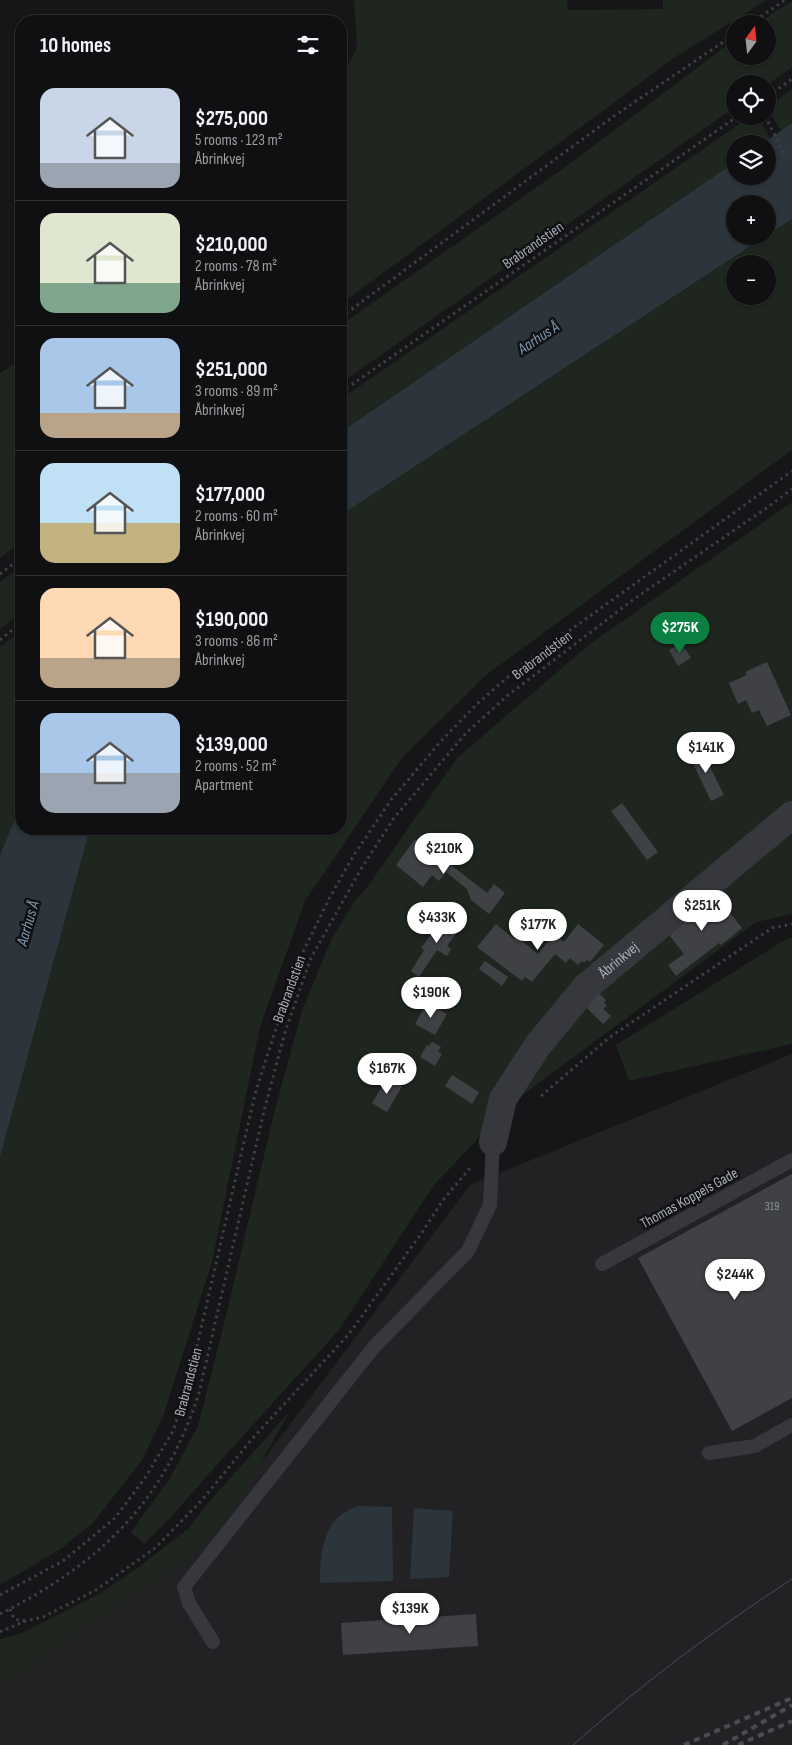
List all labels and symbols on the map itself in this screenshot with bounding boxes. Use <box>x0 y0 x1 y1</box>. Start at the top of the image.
north arrow <box>726 15 776 65</box>
street label: Brabrandstien <box>499 217 568 273</box>
water label: Aarhus Å <box>514 317 563 360</box>
pin: $275K <box>645 612 715 654</box>
street label: Brabrandstien <box>508 627 576 684</box>
pin: $141K <box>671 732 741 774</box>
pin: $210K <box>409 832 479 875</box>
pin: $251K <box>667 890 737 932</box>
water label: Aarhus Å <box>13 898 44 949</box>
pin: $433K <box>402 902 472 944</box>
pin: $177K <box>503 908 573 951</box>
street label: Åbrinkvej <box>594 938 643 983</box>
street label: Brabrandstien <box>268 953 310 1026</box>
pin: $190K <box>396 976 466 1019</box>
pin: $167K <box>352 1052 422 1095</box>
street label: Thomas Koppels Gade <box>637 1164 742 1233</box>
house number: 319 <box>765 1199 779 1214</box>
pin: $244K <box>700 1258 770 1301</box>
street label: Brabrandstien <box>170 1346 207 1419</box>
pin: $139K <box>375 1592 445 1635</box>

